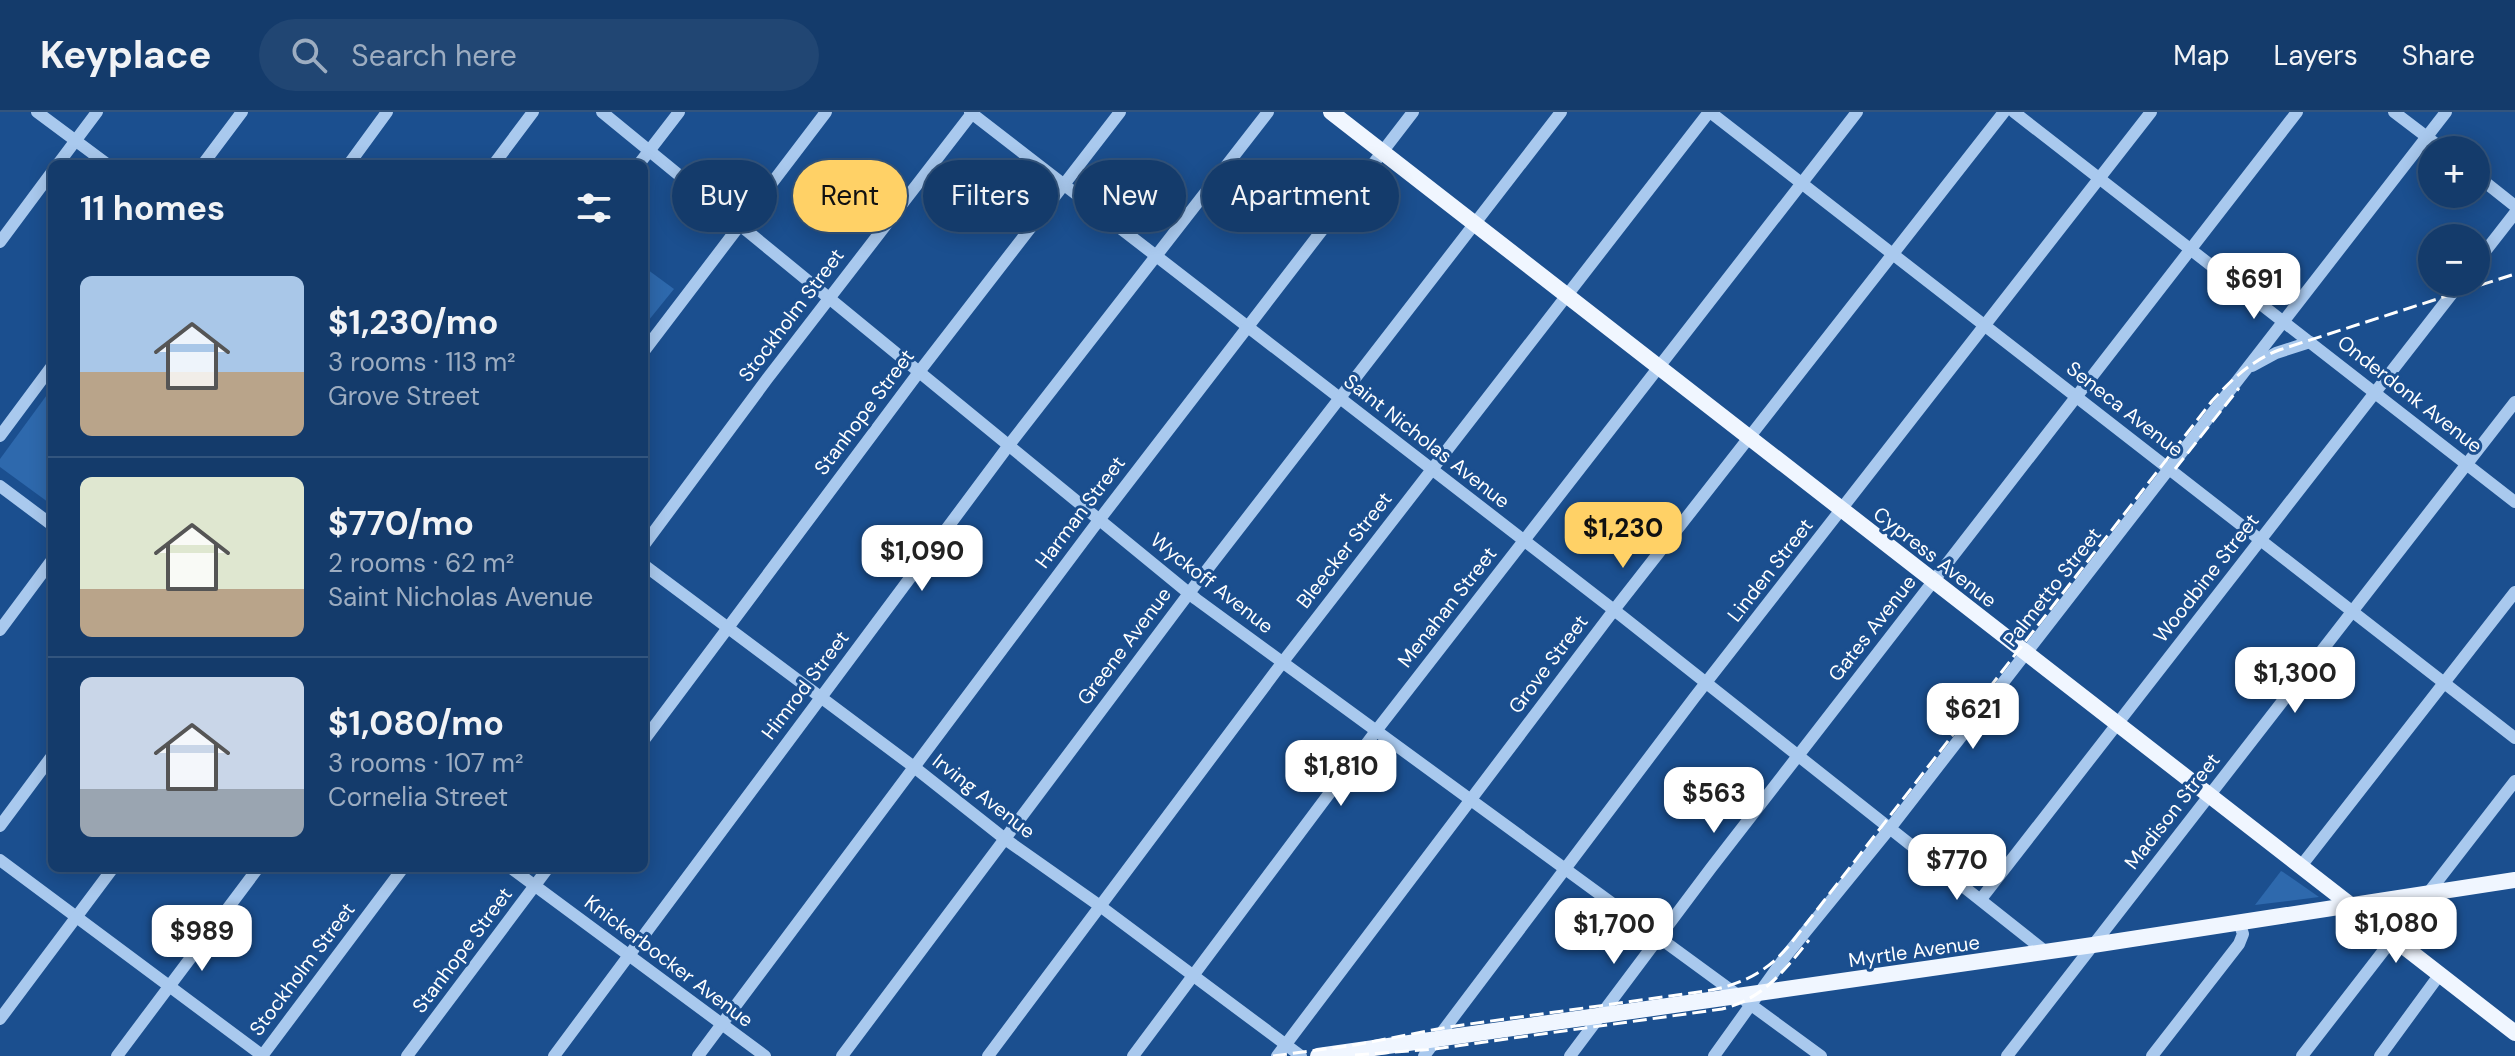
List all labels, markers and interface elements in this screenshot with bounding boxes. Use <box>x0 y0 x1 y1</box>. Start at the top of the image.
search box <box>259 19 819 91</box>
text: Keyplace <box>40 30 211 80</box>
icon: search <box>287 33 331 77</box>
text: Search here <box>351 36 517 75</box>
text: Map <box>2173 37 2230 74</box>
text: Layers <box>2274 37 2358 74</box>
text: Share <box>2402 37 2475 74</box>
map controls <box>2418 136 2490 296</box>
button: + <box>2418 136 2490 208</box>
chip: Buy <box>672 160 777 232</box>
chip: Rent <box>793 160 907 232</box>
chip: Filters <box>923 160 1058 232</box>
chip: New <box>1074 160 1186 232</box>
chip: Apartment <box>1202 160 1399 232</box>
text: 11 homes <box>80 186 225 231</box>
icon: filters <box>572 186 616 230</box>
button: − <box>2418 224 2490 296</box>
street label: Stockholm Street <box>732 243 850 387</box>
pin: $691 <box>2207 253 2301 321</box>
text: $691 <box>2225 262 2283 296</box>
text: $1,230/mo <box>328 300 499 345</box>
icon: home <box>144 308 240 404</box>
street label: Onderdonk Avenue <box>2332 329 2488 459</box>
street label: Stanhope Street <box>808 344 920 480</box>
text: 3 rooms · 113 m² <box>328 345 516 379</box>
street label: Seneca Avenue <box>2061 355 2189 463</box>
street label: Saint Nicholas Avenue <box>1339 368 1515 514</box>
text: Grove Street <box>328 379 480 413</box>
street label: Harman Street <box>1029 451 1131 573</box>
street label: Bleecker Street <box>1290 486 1398 613</box>
text: $770/mo <box>328 501 474 546</box>
street label: Cypress Avenue <box>1868 501 2002 613</box>
pin: $1,230 <box>1558 502 1688 570</box>
street label: Woodbine Street <box>2147 508 2265 648</box>
icon: home <box>144 509 240 605</box>
text: $1,230 <box>1583 511 1663 545</box>
street label: Linden Street <box>1722 513 1819 627</box>
street label: Palmetto Street <box>1997 522 2107 652</box>
pin: $1,090 <box>857 525 987 593</box>
street label: Wyckoff Avenue <box>1145 527 1279 639</box>
text: $1,090 <box>880 534 964 568</box>
street label: Menahan Street <box>1392 541 1502 673</box>
text: 2 rooms · 62 m² <box>328 546 514 580</box>
street label: Gates Avenue <box>1822 570 1922 686</box>
text: Saint Nicholas Avenue <box>328 580 593 614</box>
street label: Greene Avenue <box>1071 582 1177 710</box>
street label: Grove Street <box>1502 609 1594 719</box>
street label: Himrod Street <box>756 625 854 745</box>
pin: $1,300 <box>2230 647 2360 715</box>
text: $1,300 <box>2253 656 2337 690</box>
pin: $621 <box>1926 683 2020 751</box>
text: $621 <box>1945 692 2001 726</box>
text: $1,080/mo <box>328 701 504 746</box>
icon: home <box>144 709 240 805</box>
pin: $1,810 <box>1276 740 1406 808</box>
text: 3 rooms · 107 m² <box>328 746 524 780</box>
street label: Irving Avenue <box>927 748 1041 844</box>
street label: Madison Street <box>2119 748 2226 874</box>
text: $1,810 <box>1303 749 1379 783</box>
pin: $563 <box>1667 767 1761 835</box>
text: $563 <box>1682 776 1746 810</box>
text: Cornelia Street <box>328 780 508 814</box>
pin: $770 <box>1910 834 2004 902</box>
text: $770 <box>1926 843 1988 877</box>
street label: Stanhope Street <box>406 882 518 1018</box>
street label: Knickerbocker Avenue <box>579 889 759 1033</box>
street label: Stockholm Street <box>243 897 361 1041</box>
pin: $1,080 <box>2331 897 2461 965</box>
pin: $1,700 <box>1549 898 1679 966</box>
pin: $989 <box>155 905 249 973</box>
text: $1,080 <box>2354 906 2438 940</box>
text: $1,700 <box>1573 907 1655 941</box>
text: $989 <box>170 914 234 948</box>
street label: Myrtle Avenue <box>1847 929 1981 973</box>

